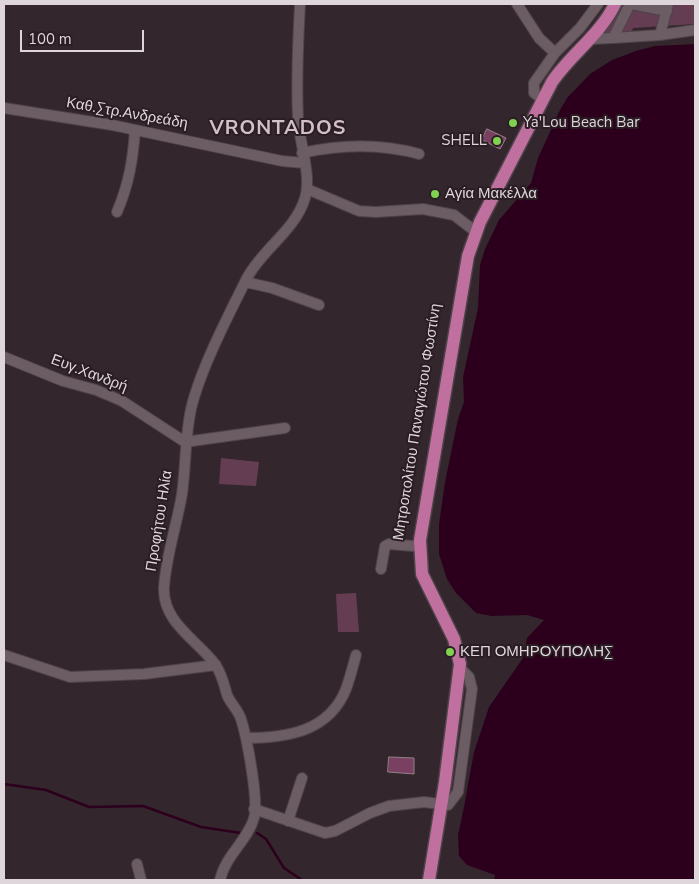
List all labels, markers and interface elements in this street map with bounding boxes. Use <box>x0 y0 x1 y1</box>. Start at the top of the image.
scale bar <box>22 20 146 52</box>
text: 100 m <box>28 29 72 49</box>
street label: Καθ.Στρ.Ανδρεάδη <box>65 94 189 134</box>
place label: Ya'Lou Beach Bar <box>523 114 640 132</box>
district label: VRONTADOS <box>208 117 348 141</box>
marker: Ya'Lou Beach Bar <box>507 117 519 129</box>
place label: SHELL <box>441 132 487 150</box>
marker: SHELL <box>491 135 503 147</box>
place label: Αγία Μακέλλα <box>445 185 537 203</box>
marker: Αγία Μακέλλα <box>429 188 441 200</box>
street label: Μητροπολίτου Παναγιώτου Φωστίνη <box>390 302 446 542</box>
street label: Ευγ.Χανδρή <box>48 351 130 397</box>
street label: Προφήτου Ηλία <box>143 469 177 573</box>
place label: ΚΕΠ ΟΜΗΡΟΥΠΟΛΗΣ <box>460 643 613 661</box>
marker: ΚΕΠ ΟΜΗΡΟΥΠΟΛΗΣ <box>444 646 456 658</box>

